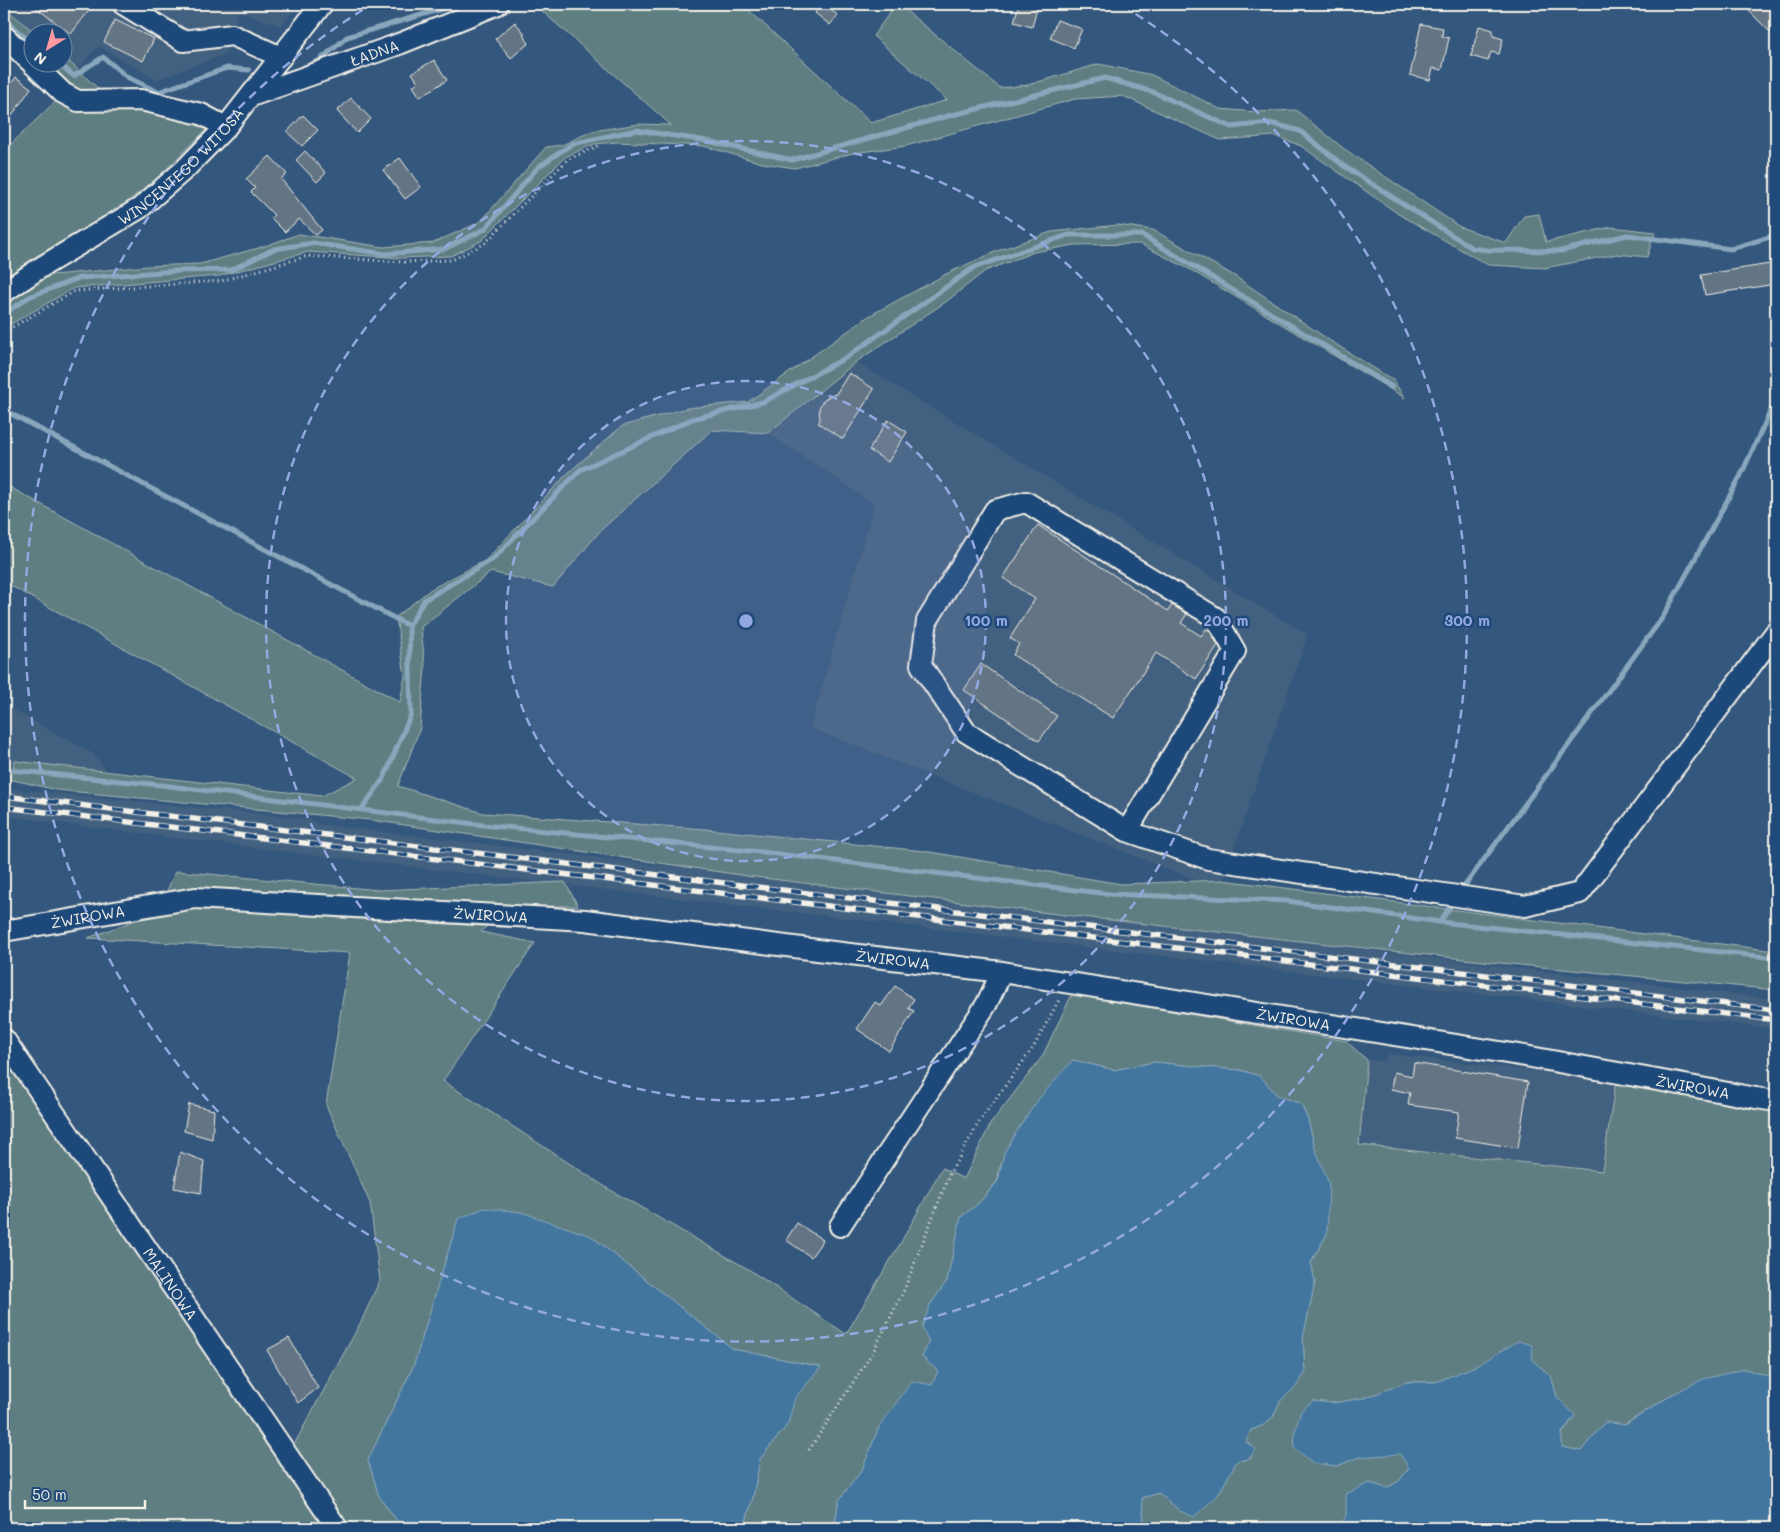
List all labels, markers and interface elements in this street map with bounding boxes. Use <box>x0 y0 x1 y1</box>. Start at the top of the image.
north arrow <box>22 22 72 72</box>
street label: ŁADNA <box>348 35 402 70</box>
text: N <box>30 48 50 70</box>
street label: WINCENTEGO WITOSA <box>114 103 248 229</box>
text: 100 m <box>964 610 1008 630</box>
text: 200 m <box>1204 610 1249 630</box>
text: 300 m <box>1444 610 1490 630</box>
centre of rings <box>737 612 755 630</box>
street label: ŻWIROWA <box>49 900 126 933</box>
street label: ŻWIROWA <box>453 903 529 927</box>
street label: ŻWIROWA <box>855 945 931 973</box>
street label: ŻWIROWA <box>1255 1003 1332 1035</box>
street label: ŻWIROWA <box>1654 1070 1732 1103</box>
street label: MALINOWA <box>139 1244 202 1324</box>
scale bar <box>25 1477 145 1509</box>
text: 50 m <box>32 1484 67 1504</box>

